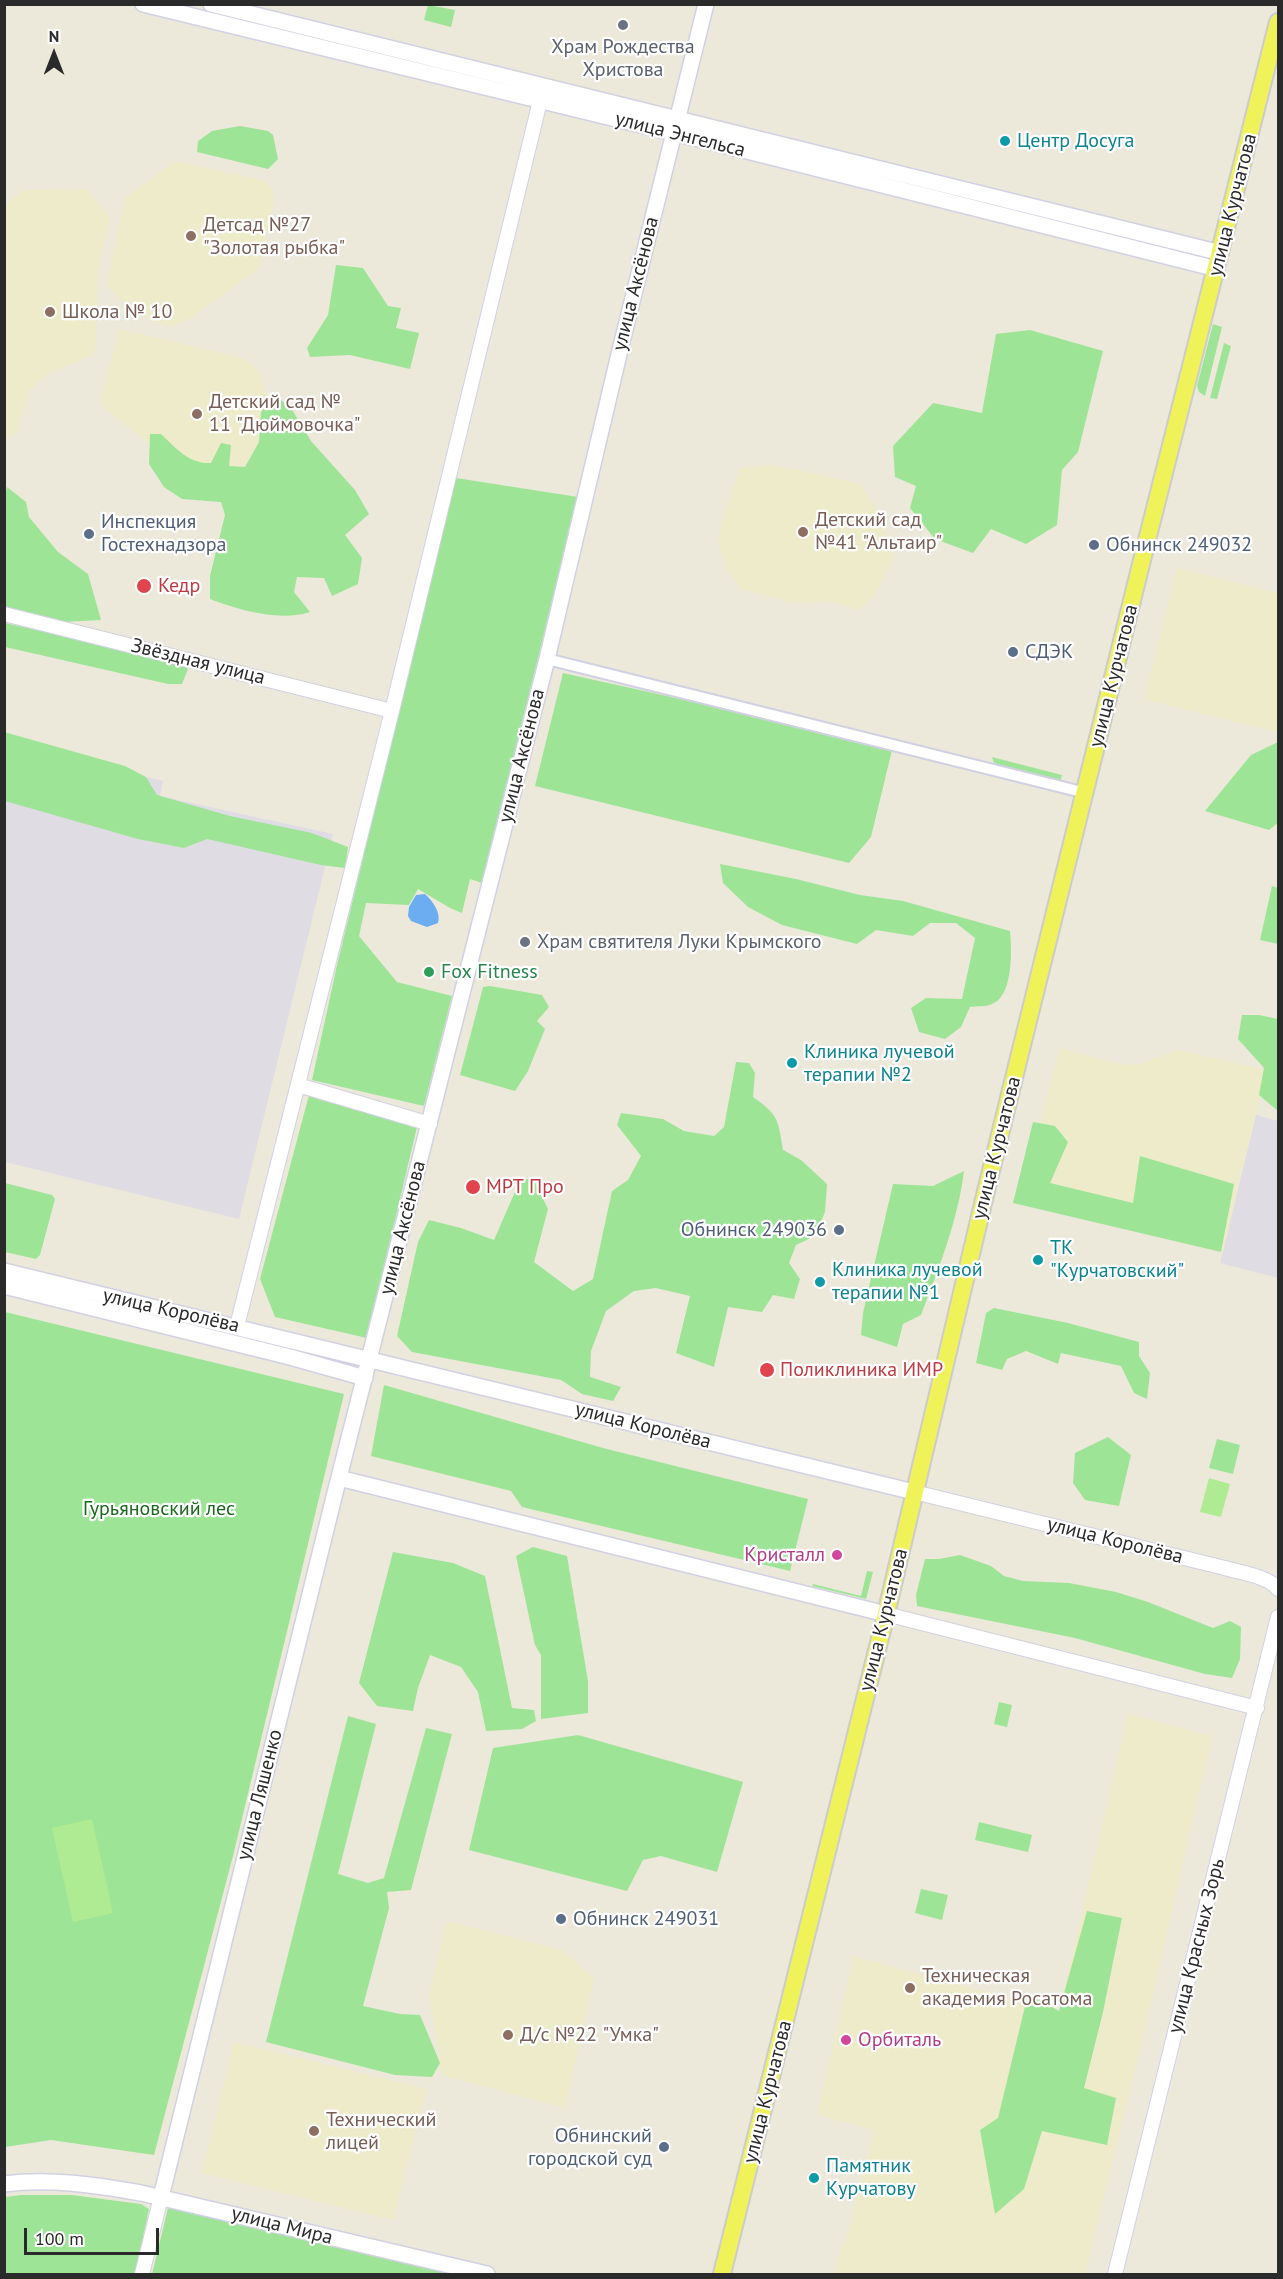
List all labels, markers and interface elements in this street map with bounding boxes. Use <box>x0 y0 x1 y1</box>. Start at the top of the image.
marker: Храм Рождества Христова <box>616 18 630 32</box>
north arrow <box>24 24 84 84</box>
text: N <box>49 26 59 46</box>
place label: Храм Рождества Христова <box>551 35 695 82</box>
street label: улица Энгельса <box>612 107 748 163</box>
place label: Центр Досуга <box>1017 129 1134 153</box>
street label: улица Курчатова <box>1204 131 1262 279</box>
marker: Центр Досуга <box>998 134 1012 148</box>
place label: Детсад №27 "Золотая рыбка" <box>203 213 345 260</box>
street label: улица Аксёнова <box>608 214 664 354</box>
marker: Детсад №27 "Золотая рыбка" <box>184 229 198 243</box>
place label: Школа № 10 <box>62 300 172 324</box>
marker: Школа № 10 <box>43 305 57 319</box>
place label: Детский сад № 11 "Дюймовочка" <box>209 390 361 437</box>
marker: Детский сад № 11 "Дюймовочка" <box>190 407 204 421</box>
place label: Детский сад №41 "Альтаир" <box>815 508 942 555</box>
place label: Инспекция Гостехнадзора <box>101 510 227 557</box>
marker: Детский сад №41 "Альтаир" <box>796 525 810 539</box>
marker: Инспекция Гостехнадзора <box>82 527 96 541</box>
place label: Обнинск 249032 <box>1106 533 1252 557</box>
marker: Обнинск 249032 <box>1087 538 1101 552</box>
place label: Кедр <box>158 574 200 598</box>
marker: Кедр <box>135 577 153 595</box>
street label: улица Курчатова <box>1085 602 1143 750</box>
street label: Звёздная улица <box>129 634 267 690</box>
place label: СДЭК <box>1025 640 1073 664</box>
marker: СДЭК <box>1006 645 1020 659</box>
street label: улица Аксёнова <box>494 686 550 826</box>
place label: Храм святителя Луки Крымского <box>537 930 822 954</box>
marker: Храм святителя Луки Крымского <box>518 935 532 949</box>
place label: Fox Fitness <box>441 960 538 984</box>
marker: Fox Fitness <box>422 965 436 979</box>
place label: Клиника лучевой терапии №2 <box>804 1040 955 1087</box>
marker: Клиника лучевой терапии №2 <box>785 1056 799 1070</box>
street label: улица Курчатова <box>968 1074 1026 1222</box>
street label: улица Аксёнова <box>375 1158 431 1298</box>
place label: МРТ Про <box>486 1175 564 1199</box>
marker: МРТ Про <box>464 1178 482 1196</box>
place label: Обнинск 249036 <box>681 1218 827 1242</box>
marker: Обнинск 249036 <box>832 1223 846 1237</box>
place label: ТК "Курчатовский" <box>1050 1236 1184 1283</box>
marker: ТК "Курчатовский" <box>1031 1253 1045 1267</box>
place label: Клиника лучевой терапии №1 <box>832 1258 983 1305</box>
marker: Клиника лучевой терапии №1 <box>813 1275 827 1289</box>
street label: улица Королёва <box>100 1284 242 1338</box>
place label: Поликлиника ИМР <box>780 1358 943 1382</box>
marker: Поликлиника ИМР <box>758 1361 776 1379</box>
street label: улица Королёва <box>572 1397 714 1455</box>
park label: Гурьяновский лес <box>83 1497 235 1521</box>
street label: улица Королёва <box>1044 1512 1186 1570</box>
place label: Кристалл <box>744 1543 825 1567</box>
street label: улица Курчатова <box>855 1546 913 1694</box>
marker: Кристалл <box>830 1548 844 1562</box>
street label: улица Ляшенко <box>232 1727 288 1863</box>
street label: улица Красных Зорь <box>1164 1856 1230 2036</box>
place label: Обнинск 249031 <box>573 1907 719 1931</box>
marker: Обнинск 249031 <box>554 1912 568 1926</box>
place label: Техническая академия Росатома <box>922 1964 1092 2011</box>
marker: Техническая академия Росатома <box>903 1981 917 1995</box>
street label: улица Курчатова <box>739 2018 797 2166</box>
place label: Д/с №22 "Умка" <box>520 2023 659 2047</box>
marker: Д/с №22 "Умка" <box>501 2028 515 2042</box>
place label: Орбиталь <box>858 2028 941 2052</box>
marker: Орбиталь <box>839 2033 853 2047</box>
place label: Технический лицей <box>326 2108 436 2155</box>
marker: Технический лицей <box>307 2124 321 2138</box>
place label: Обнинский городской суд <box>528 2124 652 2171</box>
marker: Обнинский городской суд <box>657 2140 671 2154</box>
place label: Памятник Курчатову <box>826 2154 916 2201</box>
marker: Памятник Курчатову <box>807 2171 821 2185</box>
street label: улица Мира <box>229 2202 335 2250</box>
scale bar <box>27 2216 162 2254</box>
text: 100 m <box>35 2227 84 2250</box>

